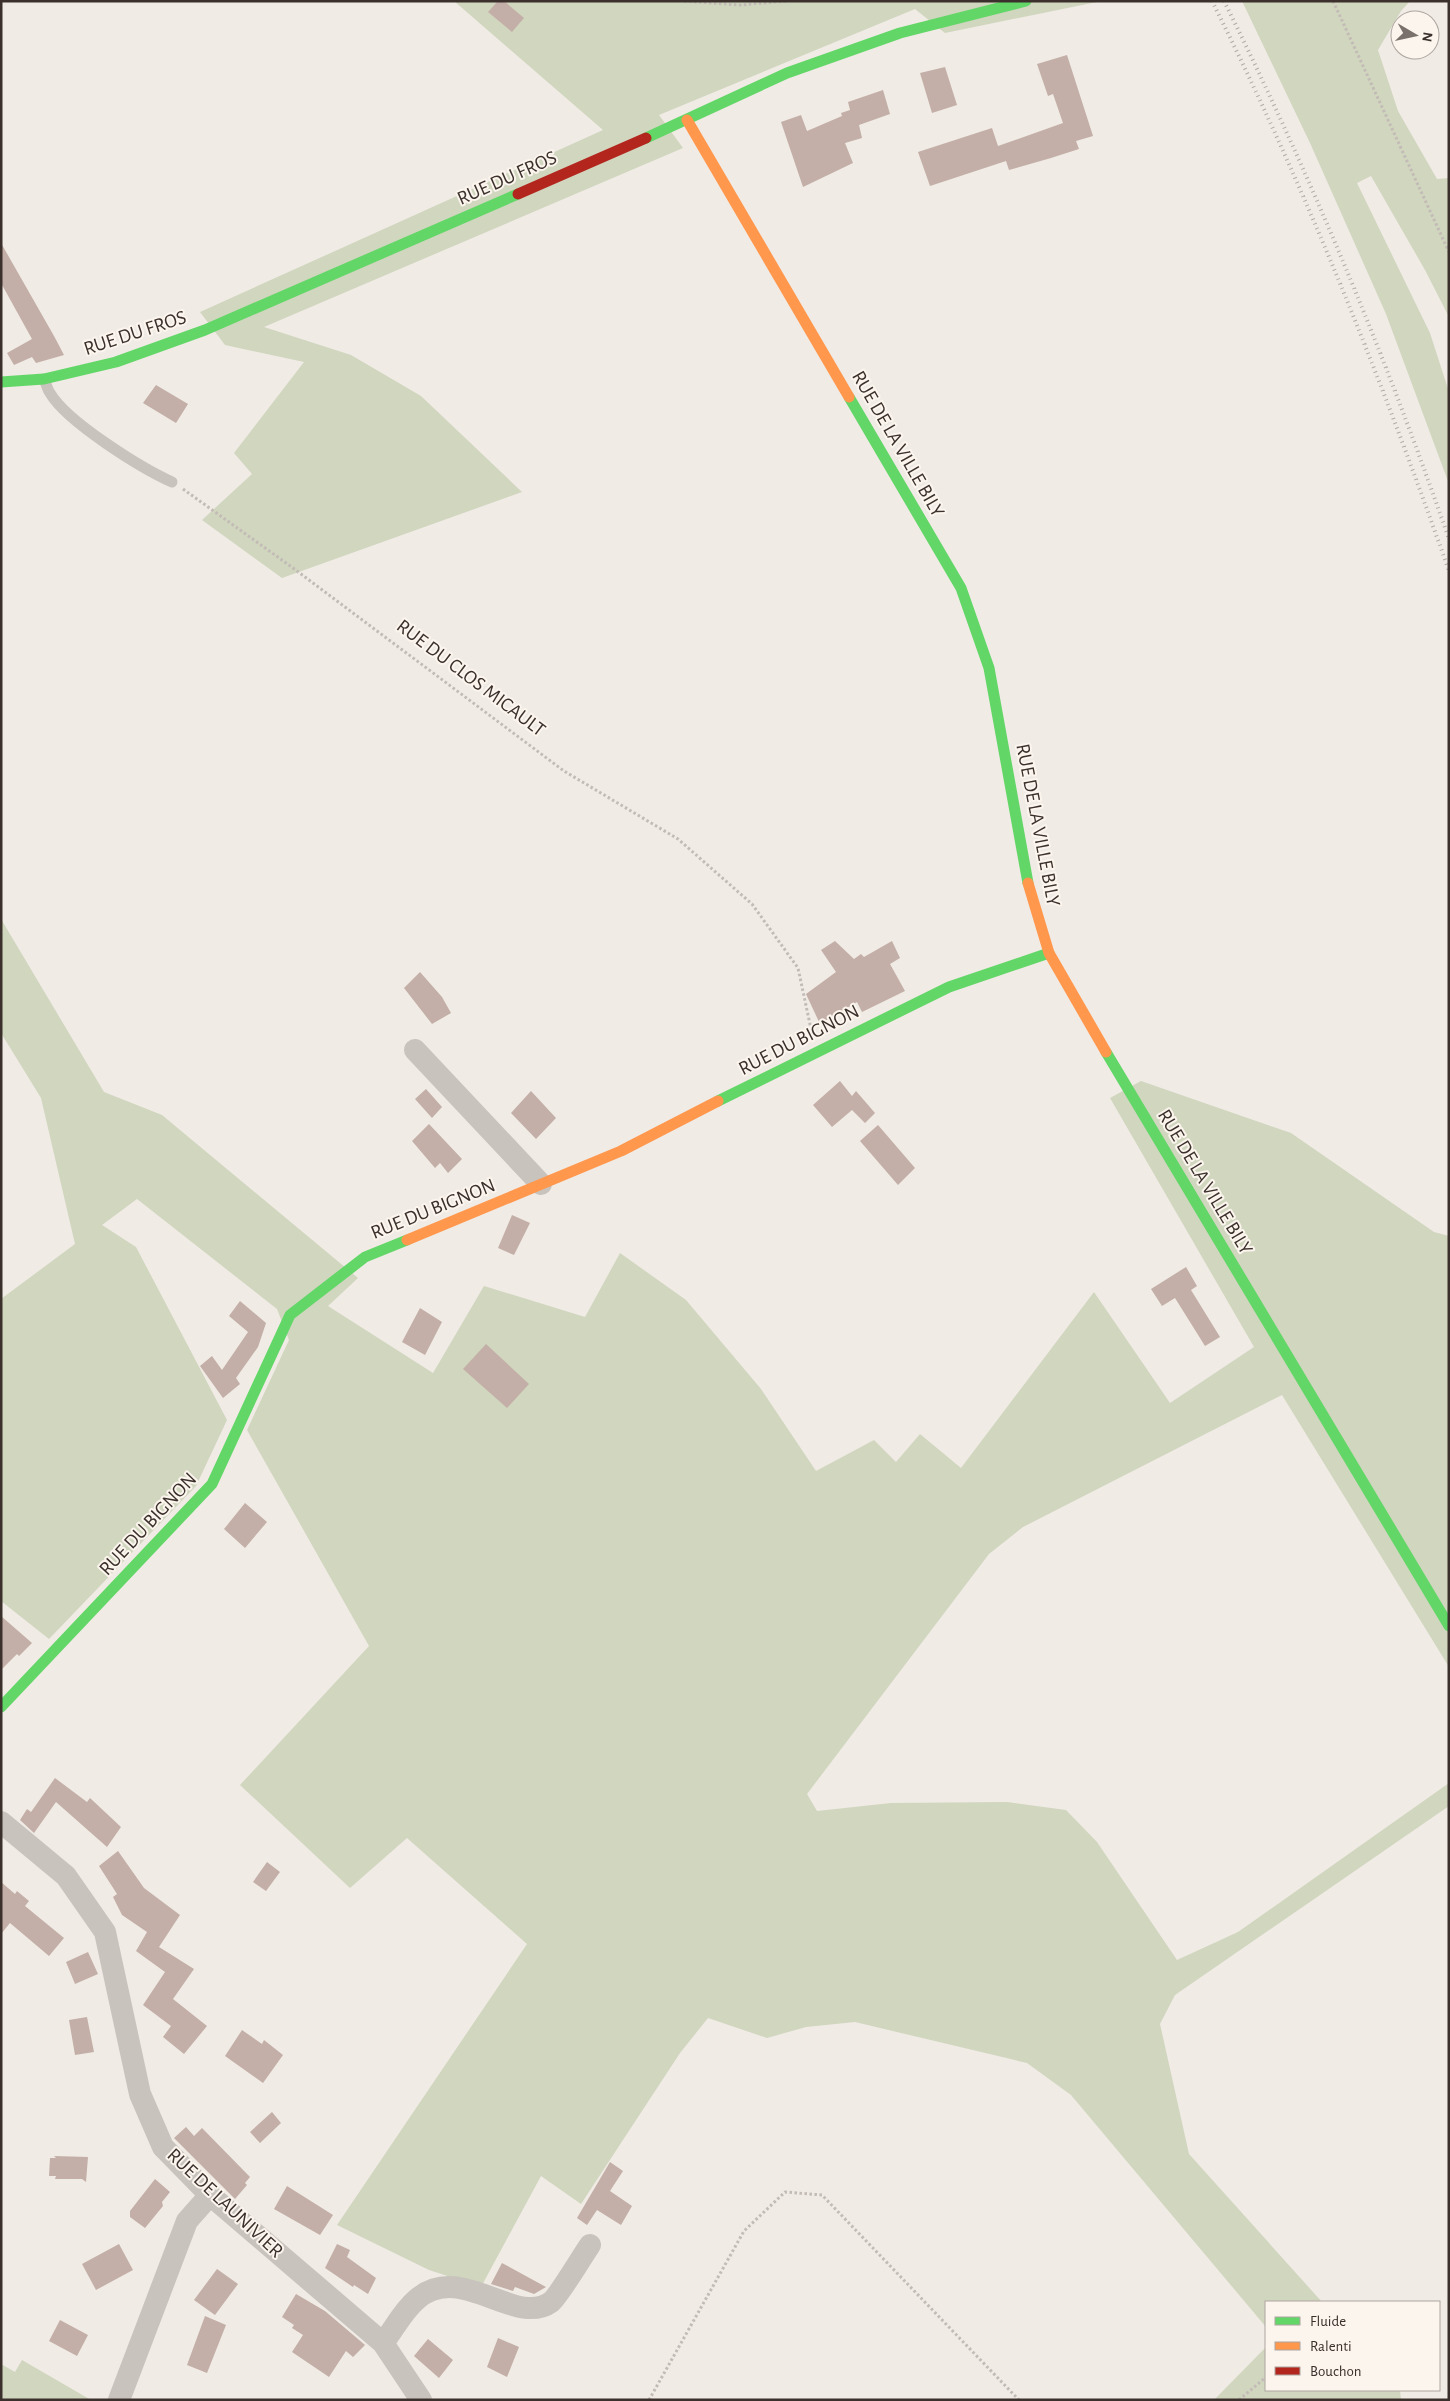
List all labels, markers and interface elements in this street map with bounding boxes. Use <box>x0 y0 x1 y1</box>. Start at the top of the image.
north arrow <box>1390 10 1440 60</box>
text: N <box>1419 31 1435 43</box>
street label: RUE DU FROS <box>454 147 560 209</box>
street label: RUE DU FROS <box>81 307 189 359</box>
street label: RUE DE LA VILLE BILY <box>848 367 948 521</box>
street label: RUE DU CLOS MICAULT <box>393 616 549 740</box>
street label: RUE DE LA VILLE BILY <box>1012 742 1064 908</box>
street label: RUE DU BIGNON <box>736 1001 862 1079</box>
street label: RUE DE LA VILLE BILY <box>1154 1106 1256 1258</box>
street label: RUE DU BIGNON <box>368 1175 498 1243</box>
street label: RUE DU BIGNON <box>96 1469 200 1579</box>
street label: RUE DE LAUNIVIER <box>163 2144 287 2262</box>
legend <box>1265 2301 1440 2391</box>
text: Fluide <box>1310 2314 1346 2329</box>
text: Ralenti <box>1310 2339 1352 2354</box>
text: Bouchon <box>1310 2364 1361 2379</box>

